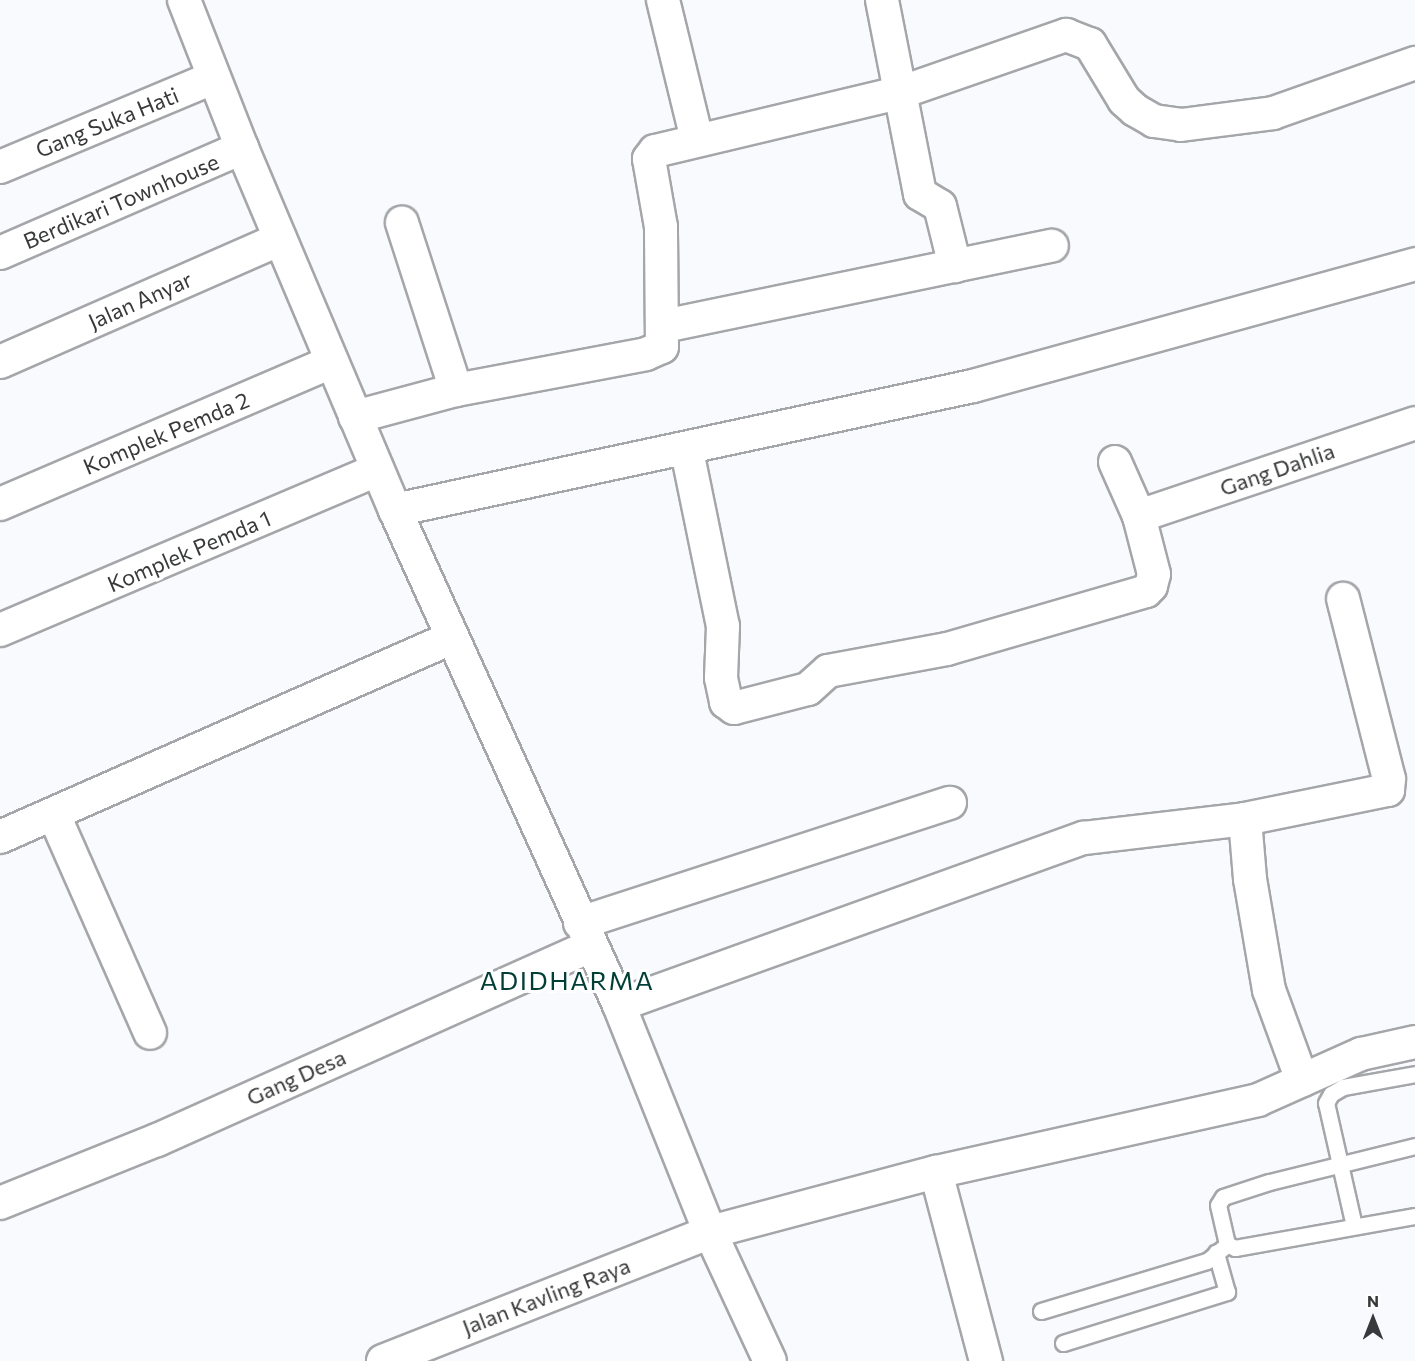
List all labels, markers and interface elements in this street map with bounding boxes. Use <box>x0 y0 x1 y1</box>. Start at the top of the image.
street label: Gang Suka Hati <box>32 81 182 163</box>
street label: Berdikari Townhouse <box>19 148 223 254</box>
street label: Jalan Anyar <box>84 265 196 335</box>
street label: Komplek Pemda 2 <box>79 386 253 480</box>
street label: Gang Dahlia <box>1216 437 1338 501</box>
street label: Komplek Pemda 1 <box>103 505 275 597</box>
district label: ADIDHARMA <box>480 964 654 996</box>
street label: Gang Desa <box>242 1043 350 1111</box>
street label: Jalan Kavling Raya <box>458 1252 634 1340</box>
north arrow <box>1343 1289 1403 1349</box>
text: N <box>1367 1291 1379 1310</box>

